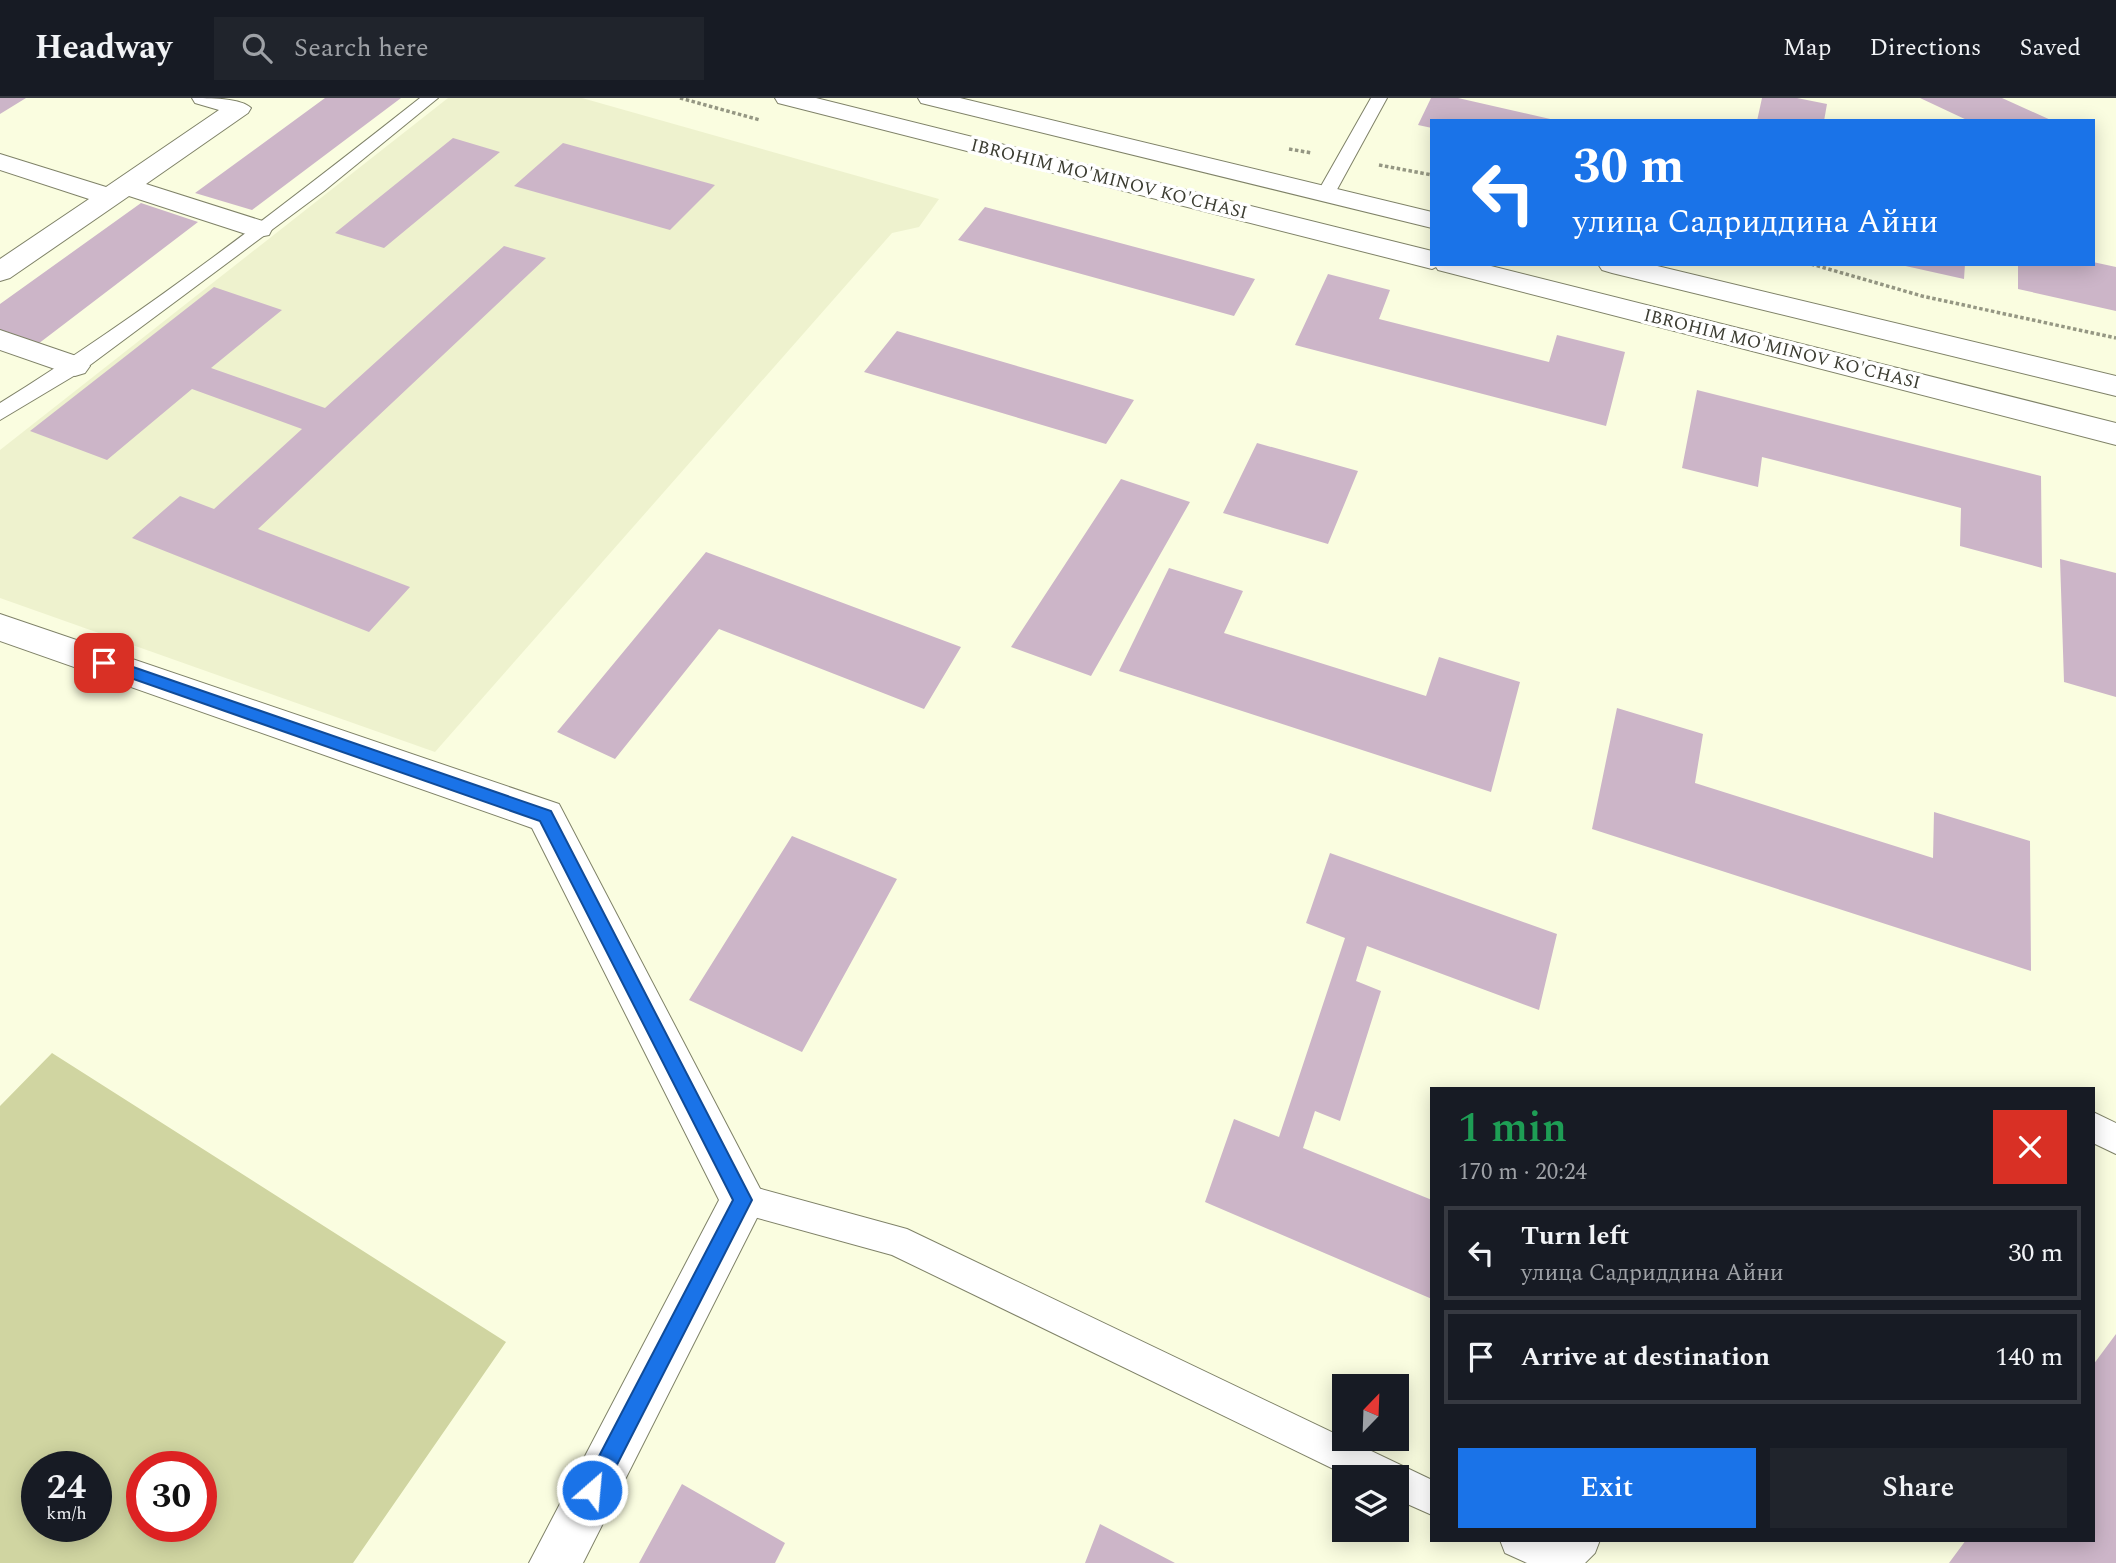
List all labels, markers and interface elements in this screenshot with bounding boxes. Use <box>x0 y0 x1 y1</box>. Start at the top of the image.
search box <box>214 17 704 80</box>
text: Headway <box>35 23 172 73</box>
text: Search here <box>294 28 429 68</box>
icon: search <box>238 29 276 67</box>
text: Map <box>1783 30 1831 66</box>
text: Directions <box>1869 30 1981 66</box>
text: Saved <box>2019 30 2081 66</box>
text: 30 m <box>1573 130 1684 205</box>
street label: IBROHIM MO'MINOV KO'CHASI <box>968 132 1250 226</box>
icon: left <box>1458 147 1549 238</box>
text: улица Садриддина Айни <box>1573 198 1939 247</box>
street label: IBROHIM MO'MINOV KO'CHASI <box>1641 302 1923 396</box>
pin <box>74 633 134 693</box>
icon: arrive <box>85 644 123 682</box>
text: 1 min <box>1458 1097 1567 1160</box>
button: close <box>1993 1110 2067 1184</box>
text: 170 m · 20:24 <box>1458 1155 1587 1190</box>
text: Turn left <box>1521 1216 1629 1256</box>
text: 30 m <box>2008 1233 2063 1273</box>
icon: left <box>1462 1234 1500 1272</box>
text: улица Садриддина Айни <box>1521 1256 1784 1291</box>
text: Arrive at destination <box>1521 1337 1770 1377</box>
text: 140 m <box>1995 1337 2063 1377</box>
icon: arrive <box>1462 1338 1500 1376</box>
north arrow <box>1332 1374 1409 1451</box>
map controls <box>1332 1374 1409 1542</box>
button: Exit <box>1458 1448 1756 1528</box>
button: Share <box>1770 1448 2067 1528</box>
speed limit sign: 30 <box>126 1451 217 1542</box>
position arrow <box>555 1453 629 1527</box>
text: 24 <box>47 1461 86 1514</box>
button: layers <box>1332 1465 1409 1542</box>
text: km/h <box>46 1500 87 1527</box>

